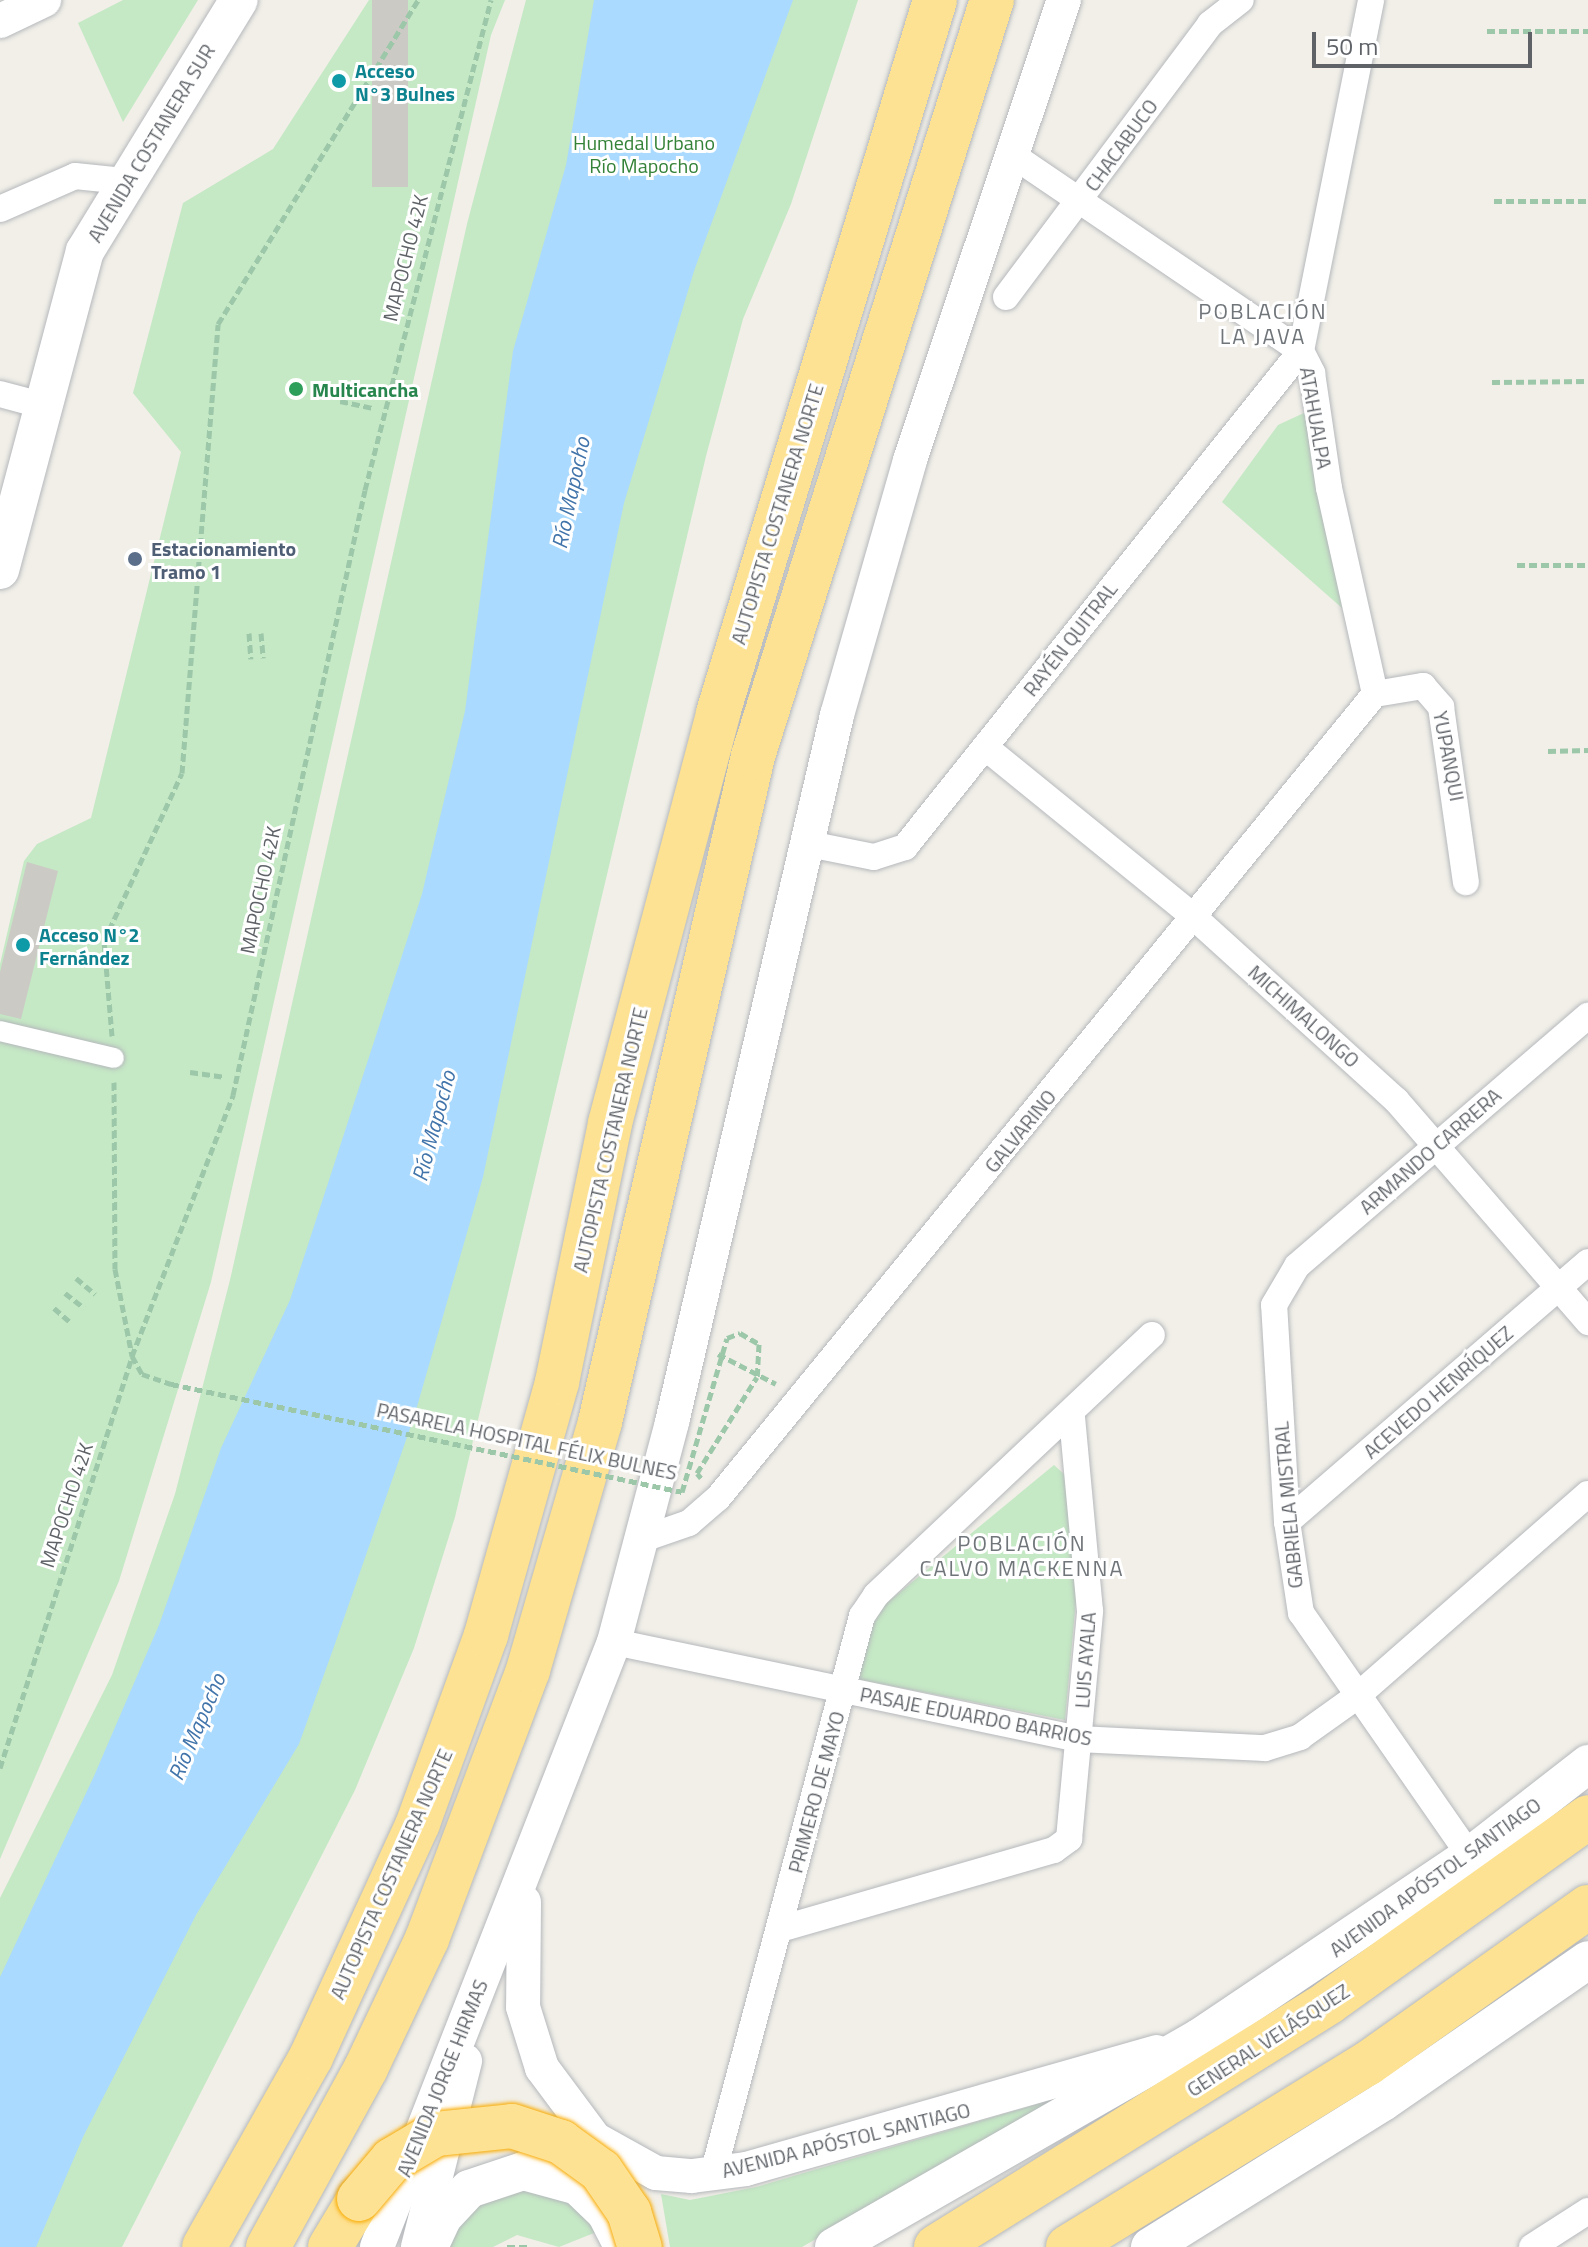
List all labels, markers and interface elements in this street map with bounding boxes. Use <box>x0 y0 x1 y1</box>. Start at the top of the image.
scale bar <box>1316 16 1536 66</box>
text: 50 m <box>1326 28 1378 64</box>
street label: AVENIDA COSTANERA SUR <box>82 40 220 246</box>
place label: Acceso N°3 Bulnes <box>355 58 455 105</box>
marker: Acceso N°3 Bulnes <box>330 72 348 90</box>
street label: CHACABUCO <box>1080 94 1162 196</box>
park label: Humedal Urbano Río Mapocho <box>573 130 715 177</box>
street label: MAPOCHO 42K <box>378 192 432 324</box>
district label: POBLACIÓN LA JAVA <box>1198 298 1328 350</box>
street label: ATAHUALPA <box>1295 365 1337 471</box>
place label: Multicancha <box>312 377 418 401</box>
marker: Multicancha <box>287 380 305 398</box>
street label: AUTOPISTA COSTANERA NORTE <box>726 381 828 647</box>
water label: Río Mapocho <box>546 435 596 551</box>
place label: Estacionamiento Tramo 1 <box>151 536 296 583</box>
marker: Estacionamiento Tramo 1 <box>126 550 144 568</box>
street label: RAYÉN QUITRAL <box>1018 577 1122 701</box>
street label: YUPANQUI <box>1429 709 1469 803</box>
street label: MAPOCHO 42K <box>235 824 285 956</box>
place label: Acceso N°2 Fernández <box>39 922 140 969</box>
marker: Acceso N°2 Fernández <box>14 936 32 954</box>
street label: MICHIMALONGO <box>1244 960 1364 1072</box>
street label: AUTOPISTA COSTANERA NORTE <box>568 1005 652 1275</box>
water label: Río Mapocho <box>407 1068 461 1184</box>
street label: ARMANDO CARRERA <box>1354 1083 1506 1219</box>
street label: GALVARINO <box>979 1085 1061 1177</box>
street label: ACEVEDO HENRÍQUEZ <box>1358 1321 1518 1463</box>
street label: PASARELA HOSPITAL FÉLIX BULNES <box>375 1397 679 1485</box>
street label: GABRIELA MISTRAL <box>1269 1421 1307 1589</box>
street label: MAPOCHO 42K <box>35 1440 97 1570</box>
district label: POBLACIÓN CALVO MACKENNA <box>919 1530 1125 1582</box>
street label: LUIS AYALA <box>1070 1611 1100 1709</box>
water label: Río Mapocho <box>163 1670 231 1784</box>
street label: PASAJE EDUARDO BARRIOS <box>858 1682 1094 1750</box>
street label: PRIMERO DE MAYO <box>783 1709 849 1875</box>
street label: AUTOPISTA COSTANERA NORTE <box>325 1745 457 2003</box>
street label: AVENIDA APÓSTOL SANTIAGO <box>1325 1792 1545 1962</box>
street label: AVENIDA JORGE HIRMAS <box>391 1976 493 2180</box>
street label: GENERAL VELÁSQUEZ <box>1182 1979 1354 2101</box>
street label: AVENIDA APÓSTOL SANTIAGO <box>719 2097 973 2183</box>

